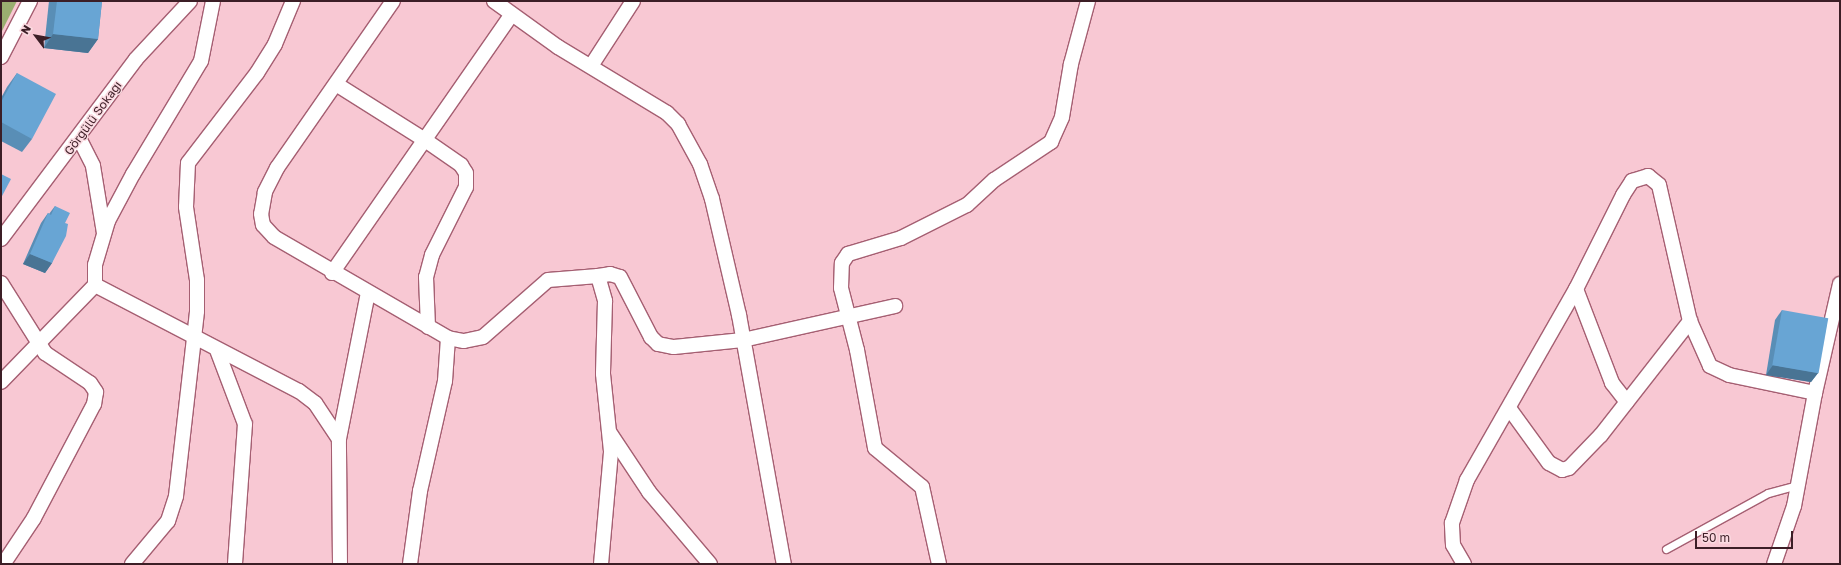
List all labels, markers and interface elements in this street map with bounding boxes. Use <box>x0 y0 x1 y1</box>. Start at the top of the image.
north arrow <box>16 16 56 56</box>
text: N <box>18 22 33 36</box>
street label: Görgülü Sokağı <box>61 78 125 158</box>
scale bar <box>1697 523 1795 549</box>
text: 50 m <box>1702 530 1730 545</box>

